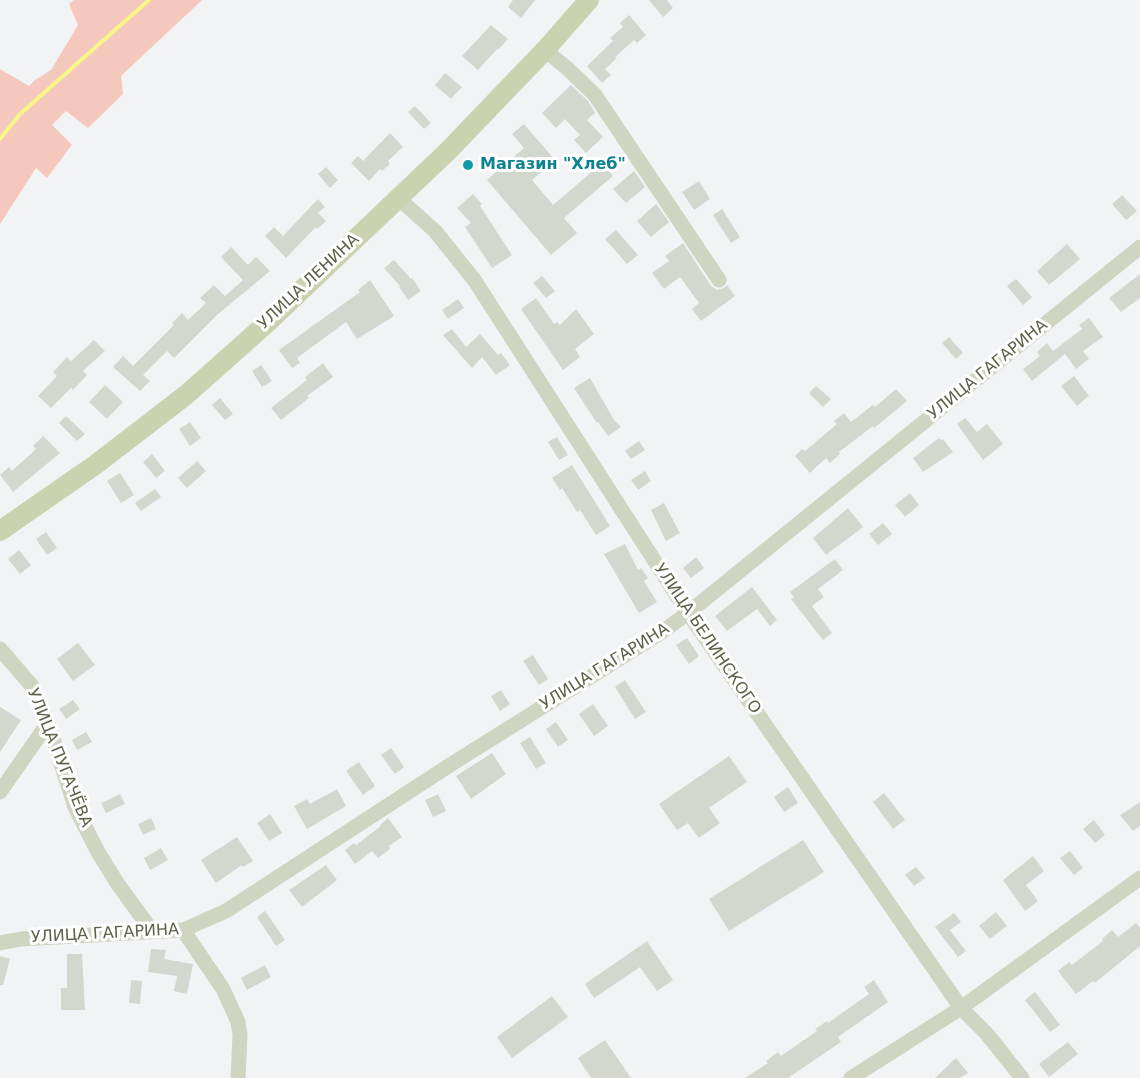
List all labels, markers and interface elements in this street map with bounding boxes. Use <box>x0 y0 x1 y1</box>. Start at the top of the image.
place label: Магазин "Хлеб" <box>480 155 626 175</box>
marker: Магазин "Хлеб" <box>461 158 475 172</box>
street label: УЛИЦА ЛЕНИНА <box>254 230 364 334</box>
street label: УЛИЦА ГАГАРИНА <box>924 316 1052 424</box>
street label: УЛИЦА БЕЛИНСКОГО <box>650 560 764 718</box>
street label: УЛИЦА ГАГАРИНА <box>537 620 673 714</box>
street label: УЛИЦА ПУГАЧЁВА <box>22 686 96 830</box>
street label: УЛИЦА ГАГАРИНА <box>30 921 180 947</box>

